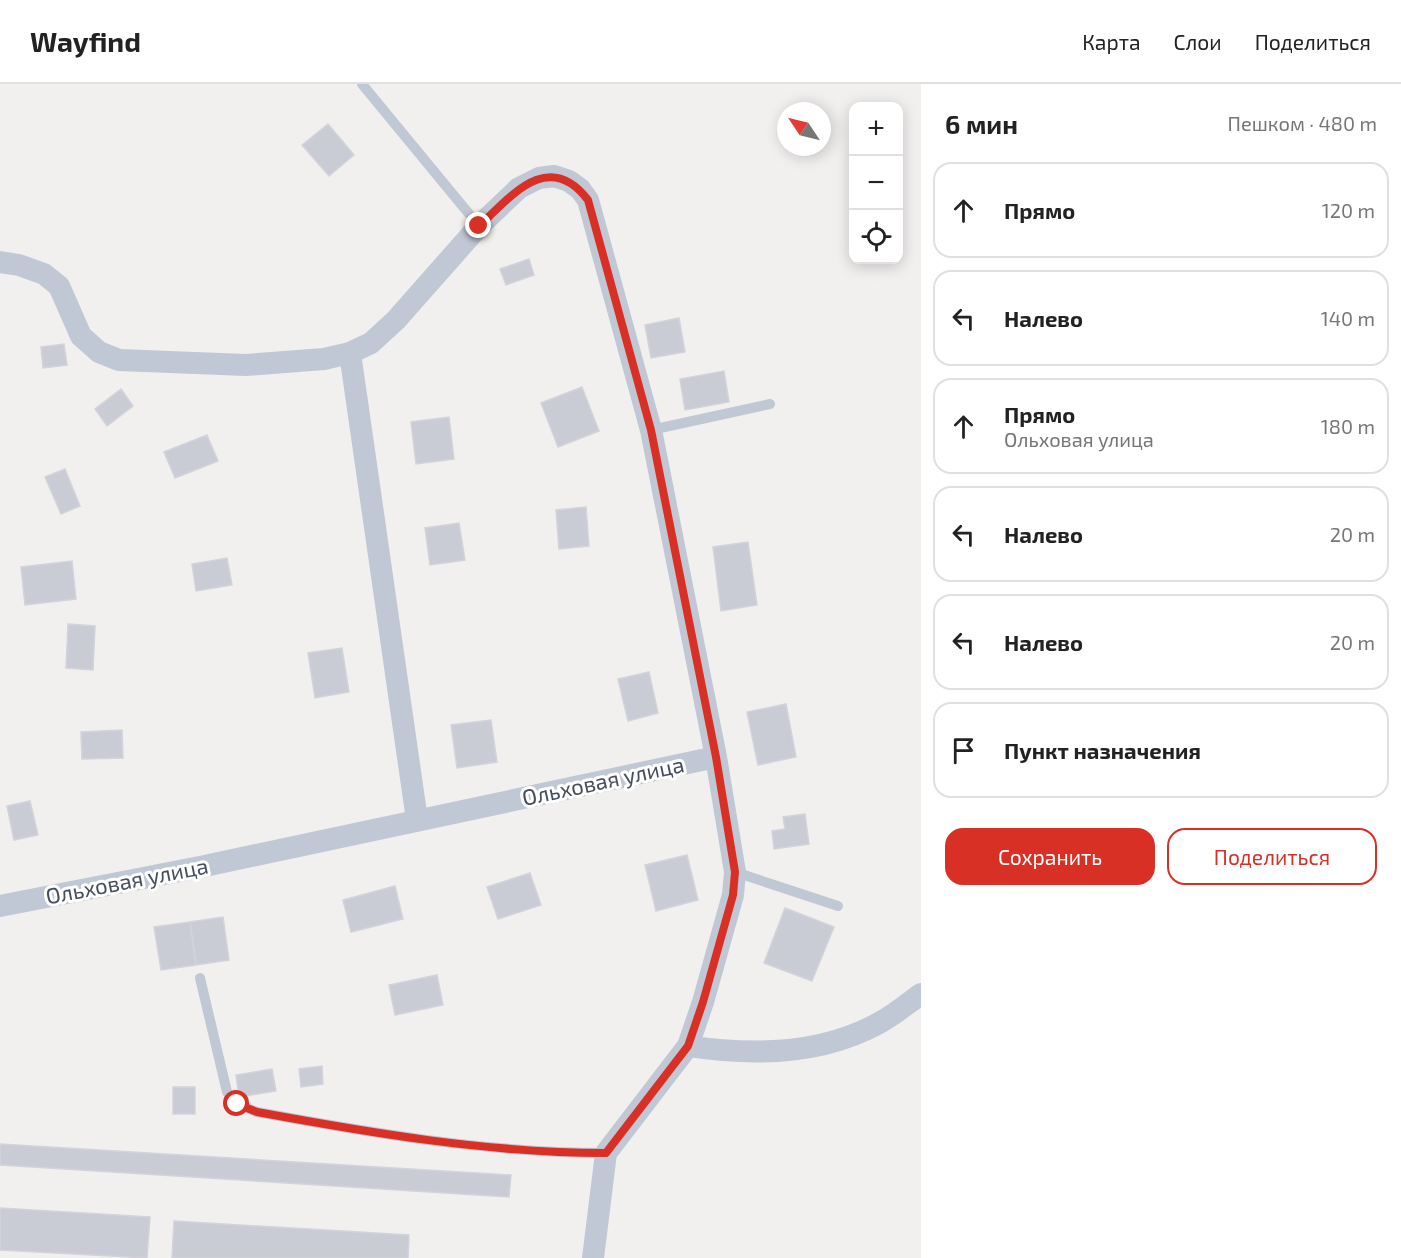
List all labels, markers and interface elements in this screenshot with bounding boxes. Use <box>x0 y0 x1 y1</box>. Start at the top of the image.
text: Wayfind <box>30 24 141 58</box>
text: Карта <box>1082 29 1141 54</box>
text: Слои <box>1174 29 1222 54</box>
text: Поделиться <box>1255 29 1371 54</box>
north arrow <box>777 102 831 156</box>
map controls <box>849 102 903 264</box>
button: + <box>849 102 903 156</box>
text: 6 мин <box>945 108 1018 139</box>
text: Пешком · 480 m <box>1228 111 1377 135</box>
button: − <box>849 156 903 210</box>
icon: ahead <box>947 194 980 227</box>
text: Прямо <box>1004 197 1075 223</box>
text: 120 m <box>1322 198 1375 222</box>
button: locate <box>849 210 903 264</box>
route end <box>465 212 491 238</box>
icon: left <box>947 302 980 335</box>
text: Налево <box>1004 305 1083 331</box>
text: 140 m <box>1321 306 1375 330</box>
text: Прямо <box>1004 401 1075 427</box>
icon: ahead <box>947 410 980 443</box>
text: 180 m <box>1321 414 1375 438</box>
text: Ольховая улица <box>1004 427 1154 451</box>
icon: left <box>947 518 980 551</box>
text: Налево <box>1004 521 1083 547</box>
text: 20 m <box>1330 522 1375 546</box>
icon: left <box>947 626 980 659</box>
text: Налево <box>1004 629 1083 655</box>
text: 20 m <box>1330 630 1375 654</box>
icon: arrive <box>947 734 980 767</box>
text: Пункт назначения <box>1004 737 1201 763</box>
street label: Ольховая улица <box>519 750 686 811</box>
button: Сохранить <box>945 828 1155 885</box>
button: Поделиться <box>1167 828 1377 885</box>
street label: Ольховая улица <box>43 852 210 909</box>
route start <box>223 1090 249 1116</box>

